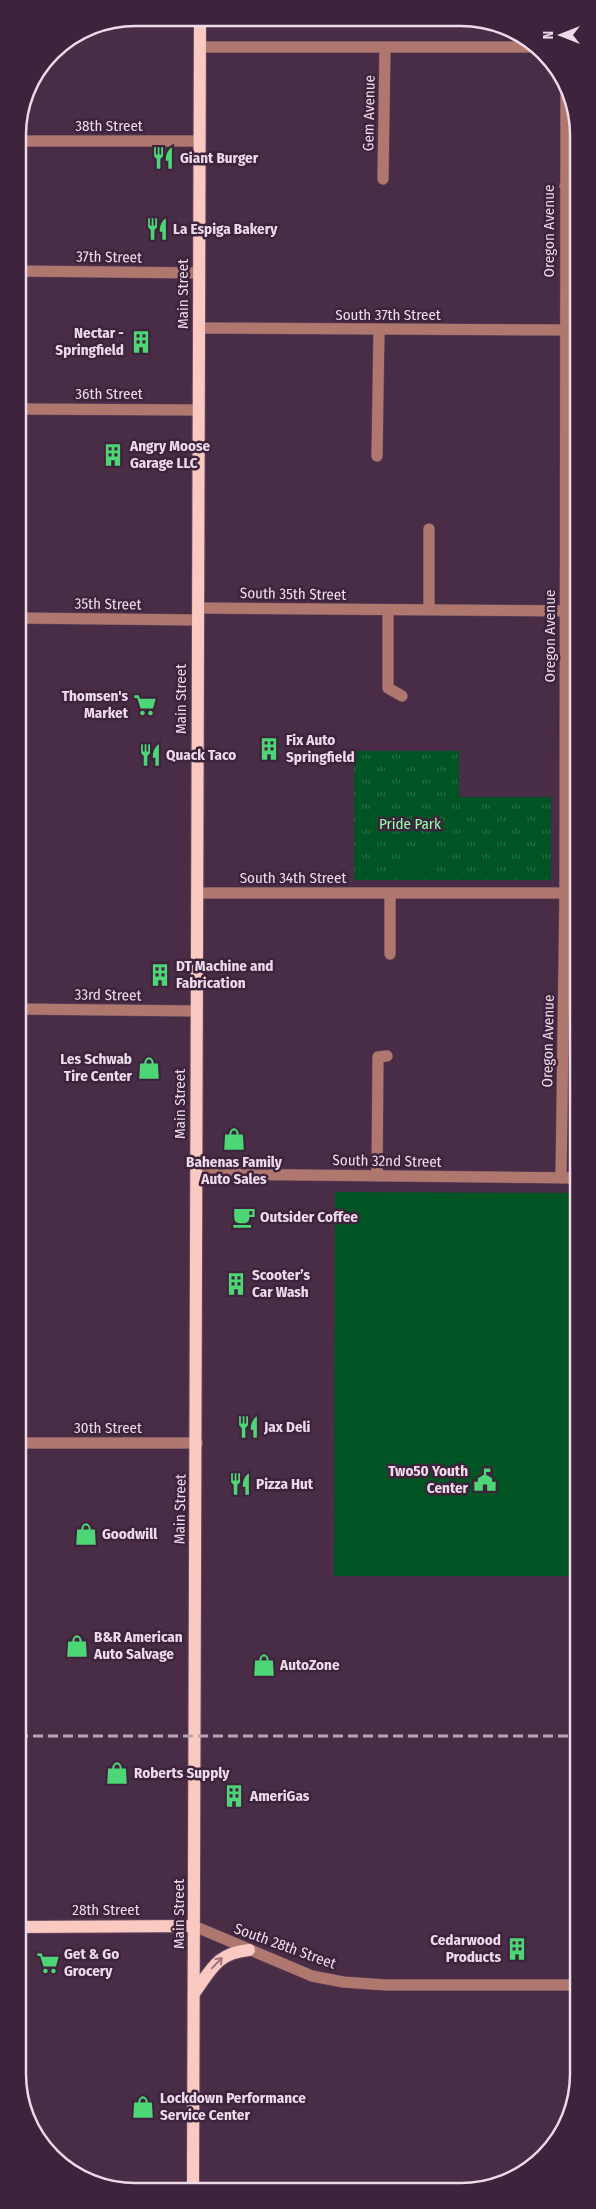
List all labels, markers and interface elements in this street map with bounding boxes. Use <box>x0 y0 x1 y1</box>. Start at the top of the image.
north arrow <box>536 10 586 60</box>
text: N <box>540 31 557 39</box>
street label: Gem Avenue <box>359 75 379 151</box>
street label: 38th Street <box>75 117 143 135</box>
restaurant icon: Giant Burger <box>150 145 176 171</box>
place label: Giant Burger <box>180 149 259 167</box>
street label: Oregon Avenue <box>540 185 558 277</box>
restaurant icon: La Espiga Bakery <box>144 216 170 242</box>
place label: La Espiga Bakery <box>173 220 278 238</box>
street label: 37th Street <box>76 247 142 267</box>
street label: Main Street <box>174 259 192 329</box>
street label: South 37th Street <box>335 306 441 324</box>
place label: Nectar - Springfield <box>55 324 124 359</box>
building icon: Nectar - Springfield <box>128 329 154 355</box>
street label: 36th Street <box>75 385 143 403</box>
place label: Angry Moose Garage LLC <box>129 437 211 472</box>
building icon: Angry Moose Garage LLC <box>100 442 126 468</box>
street label: South 35th Street <box>240 584 346 604</box>
street label: Oregon Avenue <box>541 590 559 682</box>
street label: 35th Street <box>74 594 142 614</box>
street label: Main Street <box>172 664 190 734</box>
place label: Thomsen's Market <box>62 687 129 722</box>
supermarket icon: Thomsen's Market <box>132 692 158 718</box>
place label: Fix Auto Springfield <box>286 731 355 766</box>
building icon: Fix Auto Springfield <box>256 736 282 762</box>
restaurant icon: Quack Taco <box>137 742 163 768</box>
place label: Quack Taco <box>166 746 236 764</box>
park label: Pride Park <box>379 815 441 833</box>
street label: South 34th Street <box>240 869 346 887</box>
place label: DT Machine and Fabrication <box>176 957 274 992</box>
building icon: DT Machine and Fabrication <box>147 962 173 988</box>
street label: 33rd Street <box>74 985 142 1005</box>
street label: Oregon Avenue <box>538 994 558 1088</box>
place label: Les Schwab Tire Center <box>60 1050 132 1085</box>
shop icon: Les Schwab Tire Center <box>136 1055 162 1081</box>
street label: Main Street <box>171 1069 189 1139</box>
shop icon: Bahenas Family Auto Sales <box>221 1126 247 1152</box>
street label: South 32nd Street <box>332 1151 442 1171</box>
place label: Bahenas Family Auto Sales <box>186 1153 283 1188</box>
cafe icon: Outsider Coffee <box>231 1204 257 1230</box>
place label: Outsider Coffee <box>260 1208 358 1226</box>
place label: Scooter’s Car Wash <box>252 1266 311 1301</box>
building icon: Scooter’s Car Wash <box>223 1271 249 1297</box>
restaurant icon: Jax Deli <box>235 1414 261 1440</box>
place label: Jax Deli <box>263 1418 311 1436</box>
street label: 30th Street <box>74 1419 142 1437</box>
place label: Two50 Youth Center <box>388 1462 468 1497</box>
public building icon: Two50 Youth Center <box>472 1467 498 1493</box>
restaurant icon: Pizza Hut <box>227 1471 253 1497</box>
street label: Main Street <box>170 1474 190 1544</box>
place label: Pizza Hut <box>256 1475 314 1493</box>
shop icon: Goodwill <box>73 1521 99 1547</box>
place label: Goodwill <box>102 1525 158 1543</box>
place label: B&R American Auto Salvage <box>93 1628 183 1663</box>
shop icon: B&R American Auto Salvage <box>64 1633 90 1659</box>
shop icon: AutoZone <box>251 1652 277 1678</box>
place label: AutoZone <box>279 1656 340 1674</box>
shop icon: Roberts Supply <box>104 1760 130 1786</box>
place label: Roberts Supply <box>134 1764 230 1782</box>
building icon: AmeriGas <box>221 1783 247 1809</box>
place label: AmeriGas <box>249 1787 310 1805</box>
street label: Main Street <box>170 1879 188 1949</box>
street label: 28th Street <box>72 1901 140 1919</box>
street label: South 28th Street <box>232 1919 338 1973</box>
place label: Cedarwood Products <box>430 1931 501 1966</box>
building icon: Cedarwood Products <box>504 1936 530 1962</box>
place label: Get & Go Grocery <box>64 1945 119 1980</box>
supermarket icon: Get & Go Grocery <box>35 1950 61 1976</box>
one-way arrow <box>211 1957 223 1970</box>
place label: Lockdown Performance Service Center <box>160 2089 306 2124</box>
shop icon: Lockdown Performance Service Center <box>130 2094 156 2120</box>

